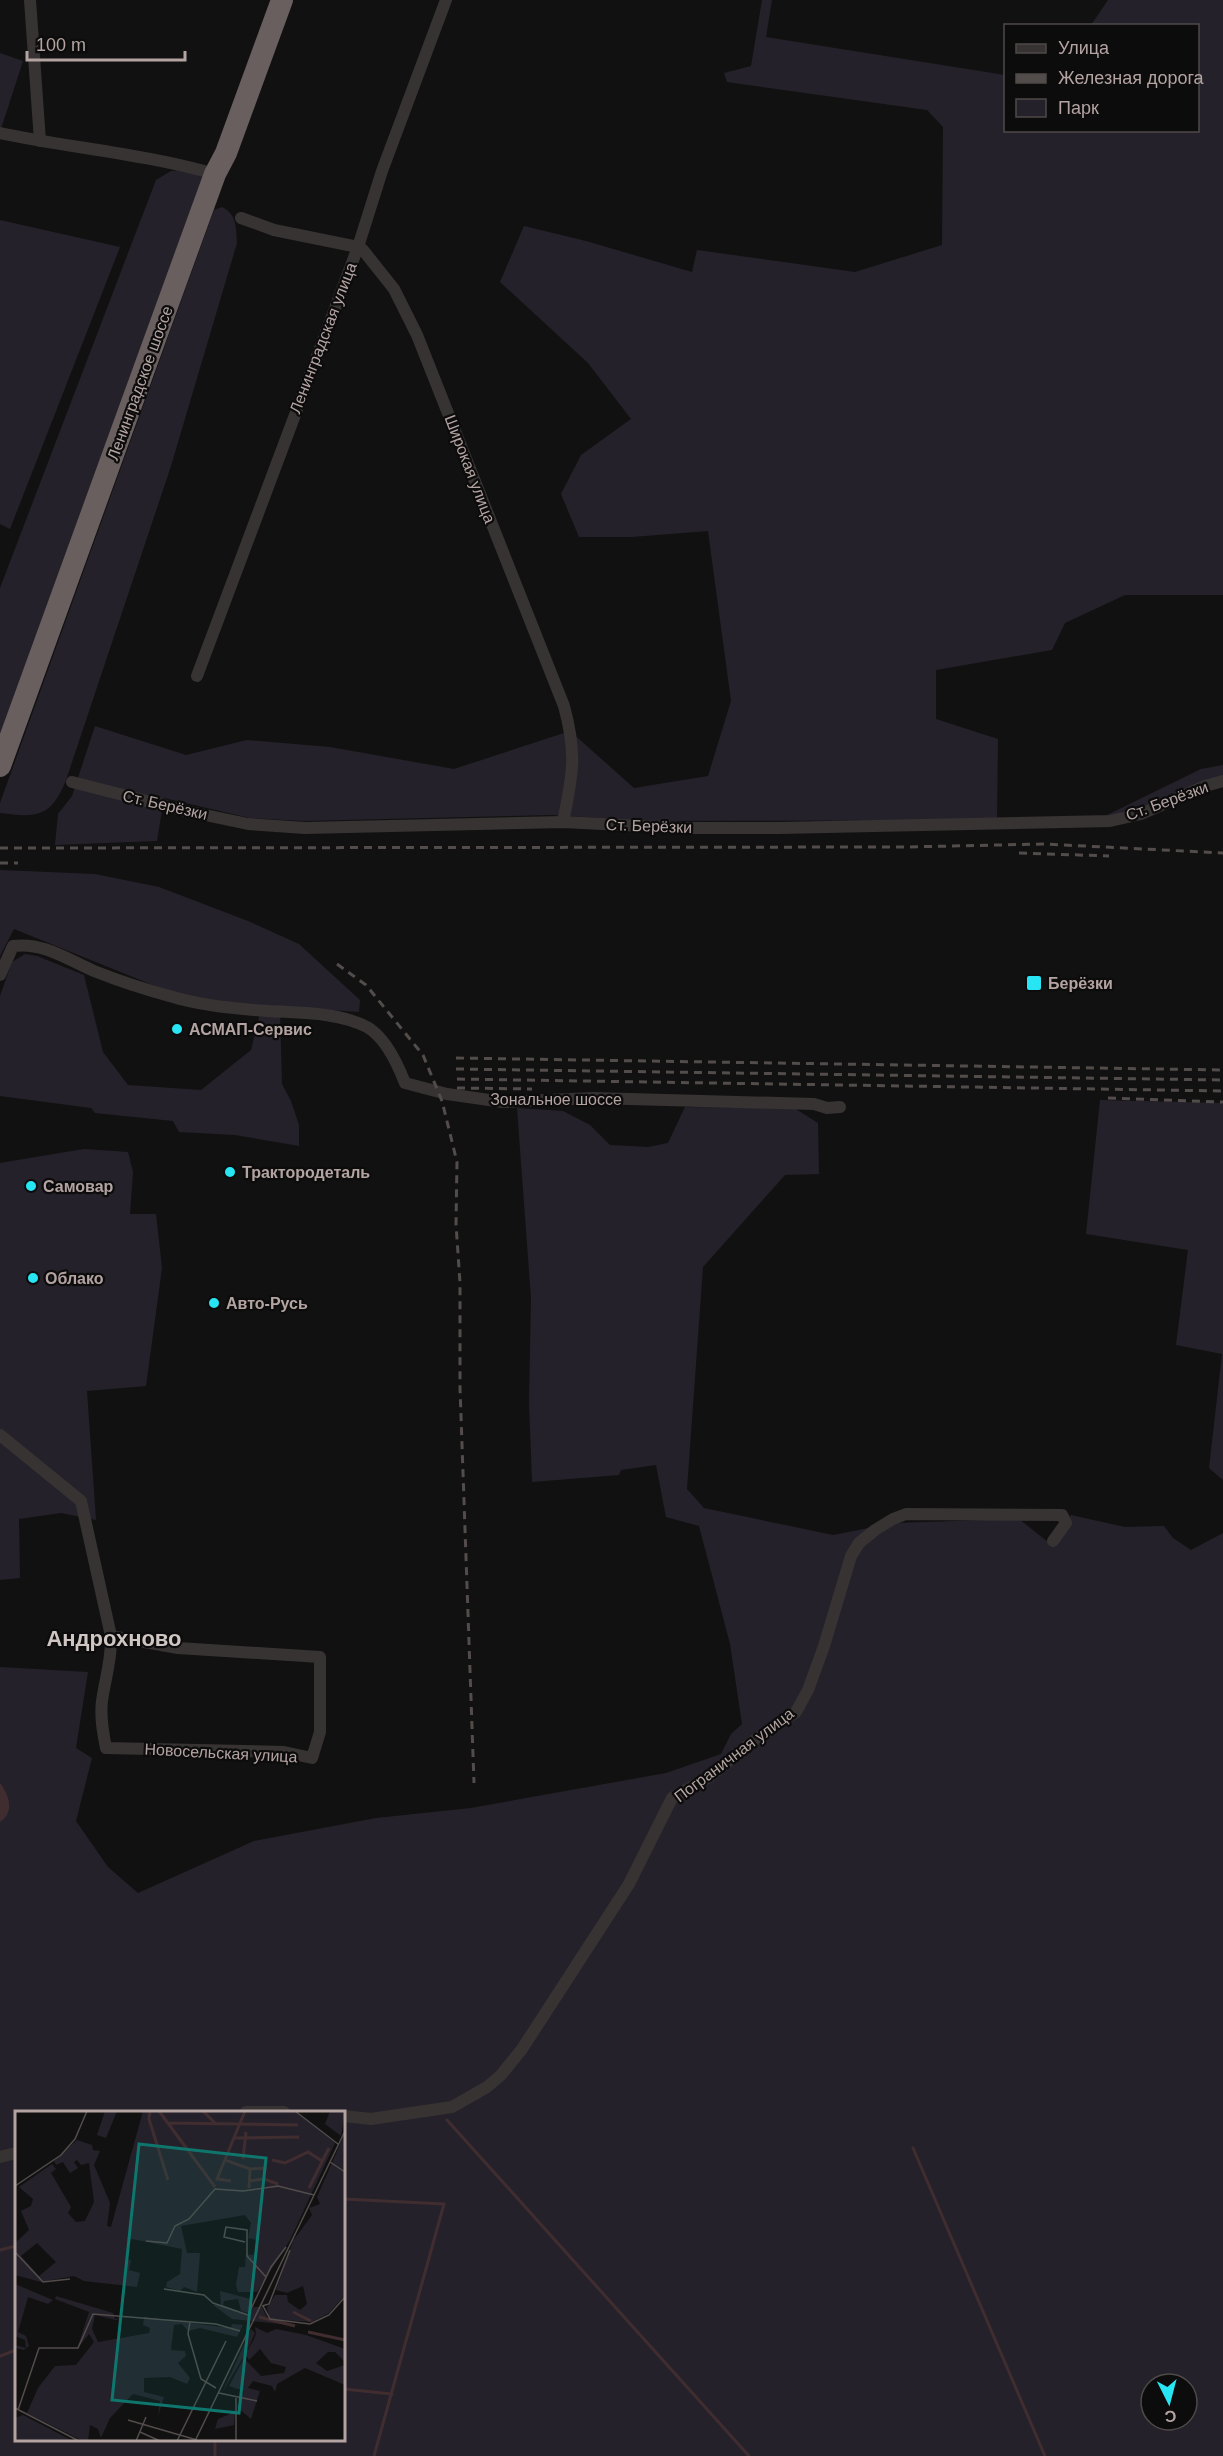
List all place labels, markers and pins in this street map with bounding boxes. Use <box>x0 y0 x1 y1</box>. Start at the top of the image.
marker: Берёзки <box>1025 974 1043 992</box>
place label: Берёзки <box>1048 975 1113 992</box>
place label: АСМАП-Сервис <box>189 1021 312 1038</box>
marker: АСМАП-Сервис <box>170 1022 184 1036</box>
place label: Трактородеталь <box>242 1164 370 1181</box>
marker: Трактородеталь <box>223 1165 237 1179</box>
place label: Самовар <box>43 1178 114 1195</box>
marker: Самовар <box>24 1179 38 1193</box>
place label: Облако <box>45 1270 104 1287</box>
marker: Облако <box>26 1271 40 1285</box>
place label: Авто-Русь <box>226 1295 308 1312</box>
marker: Авто-Русь <box>207 1296 221 1310</box>

